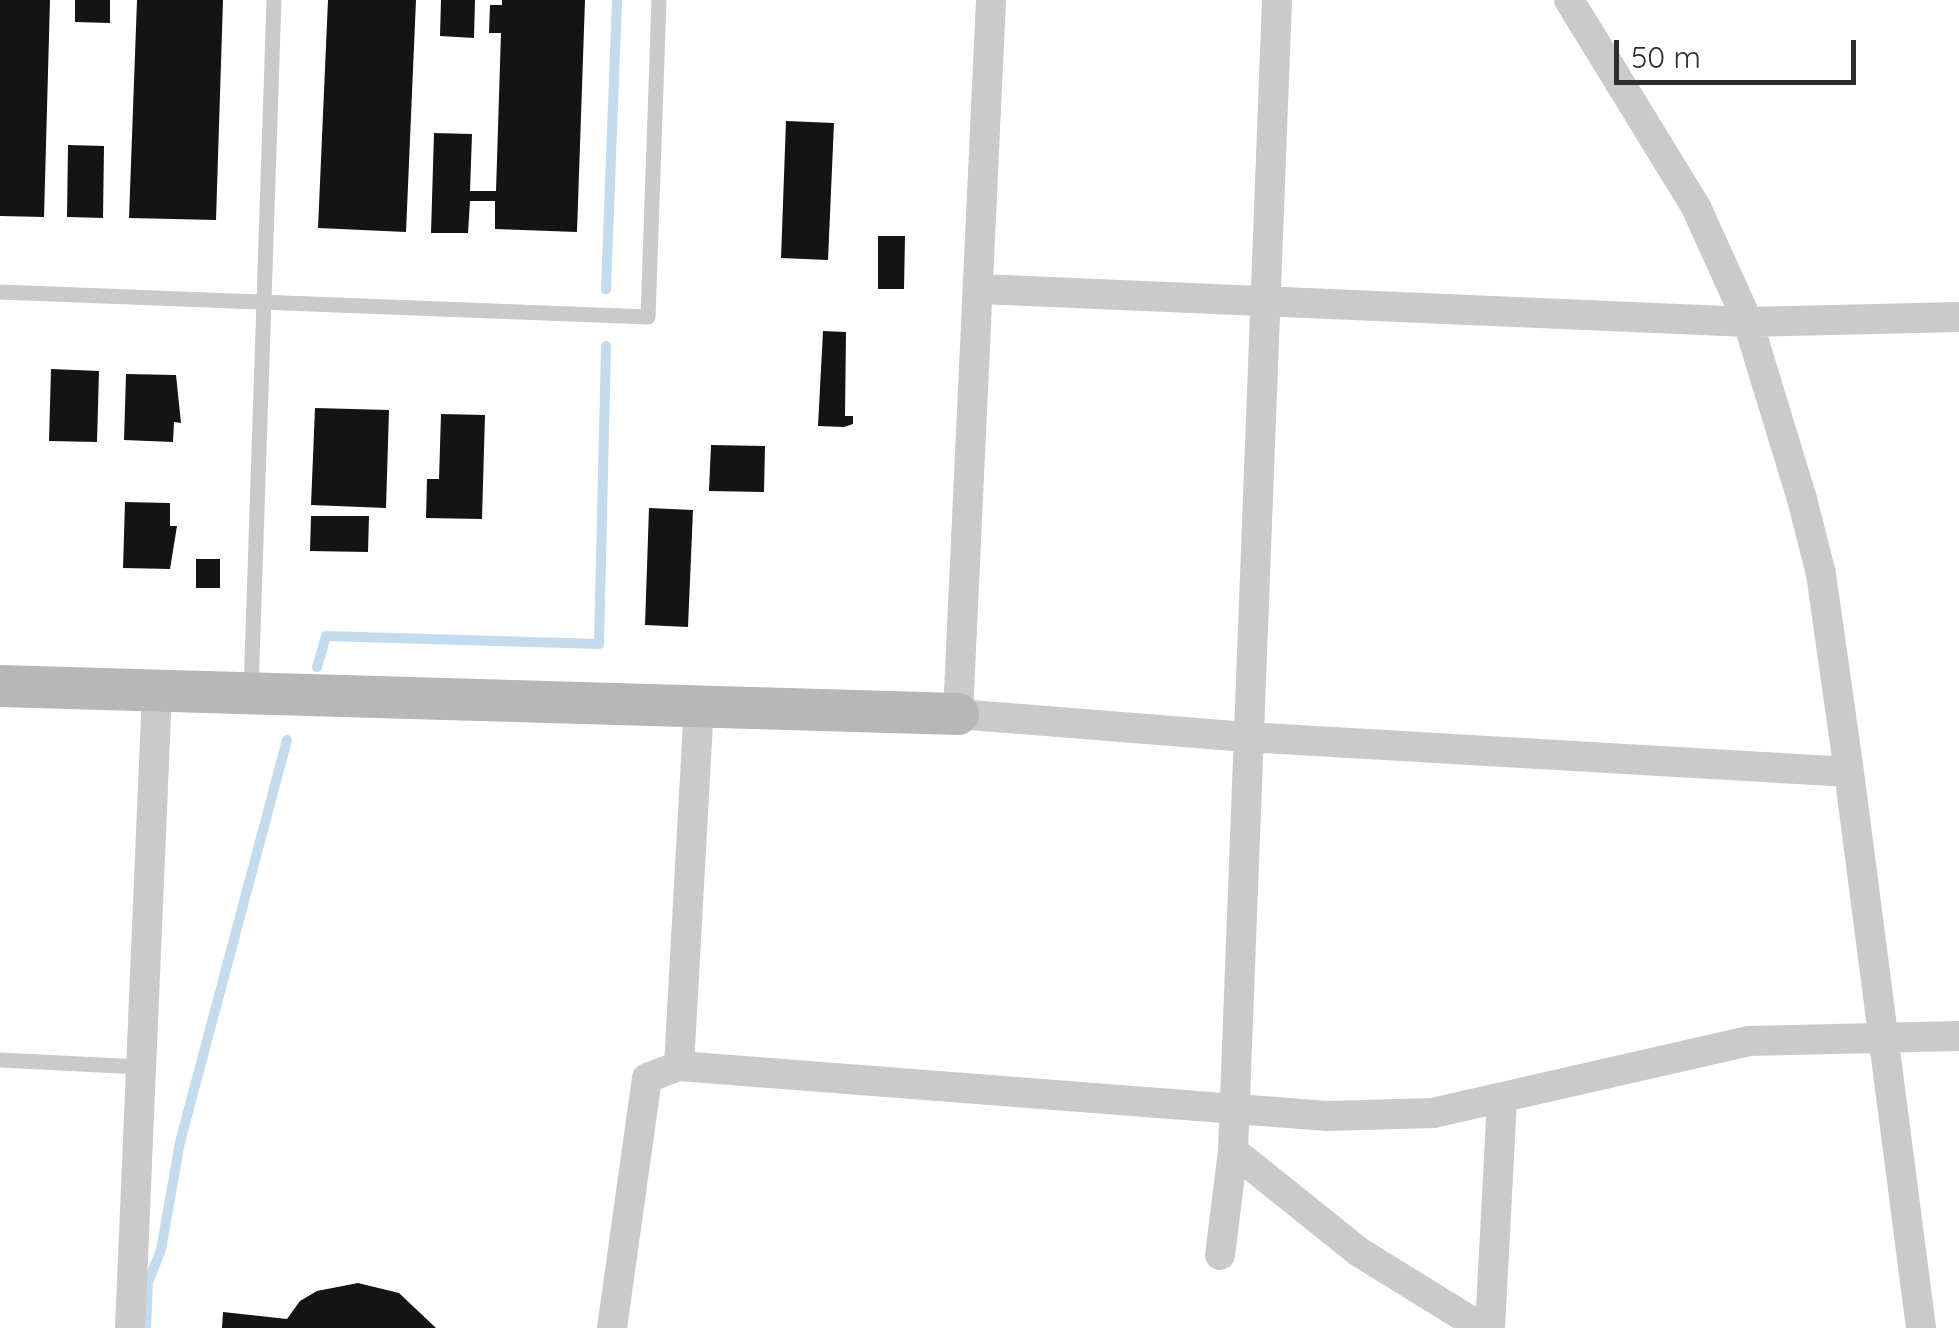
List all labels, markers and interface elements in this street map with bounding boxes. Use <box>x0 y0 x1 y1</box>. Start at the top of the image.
scale bar <box>1619 20 1862 82</box>
text: 50 m <box>1631 38 1701 76</box>

